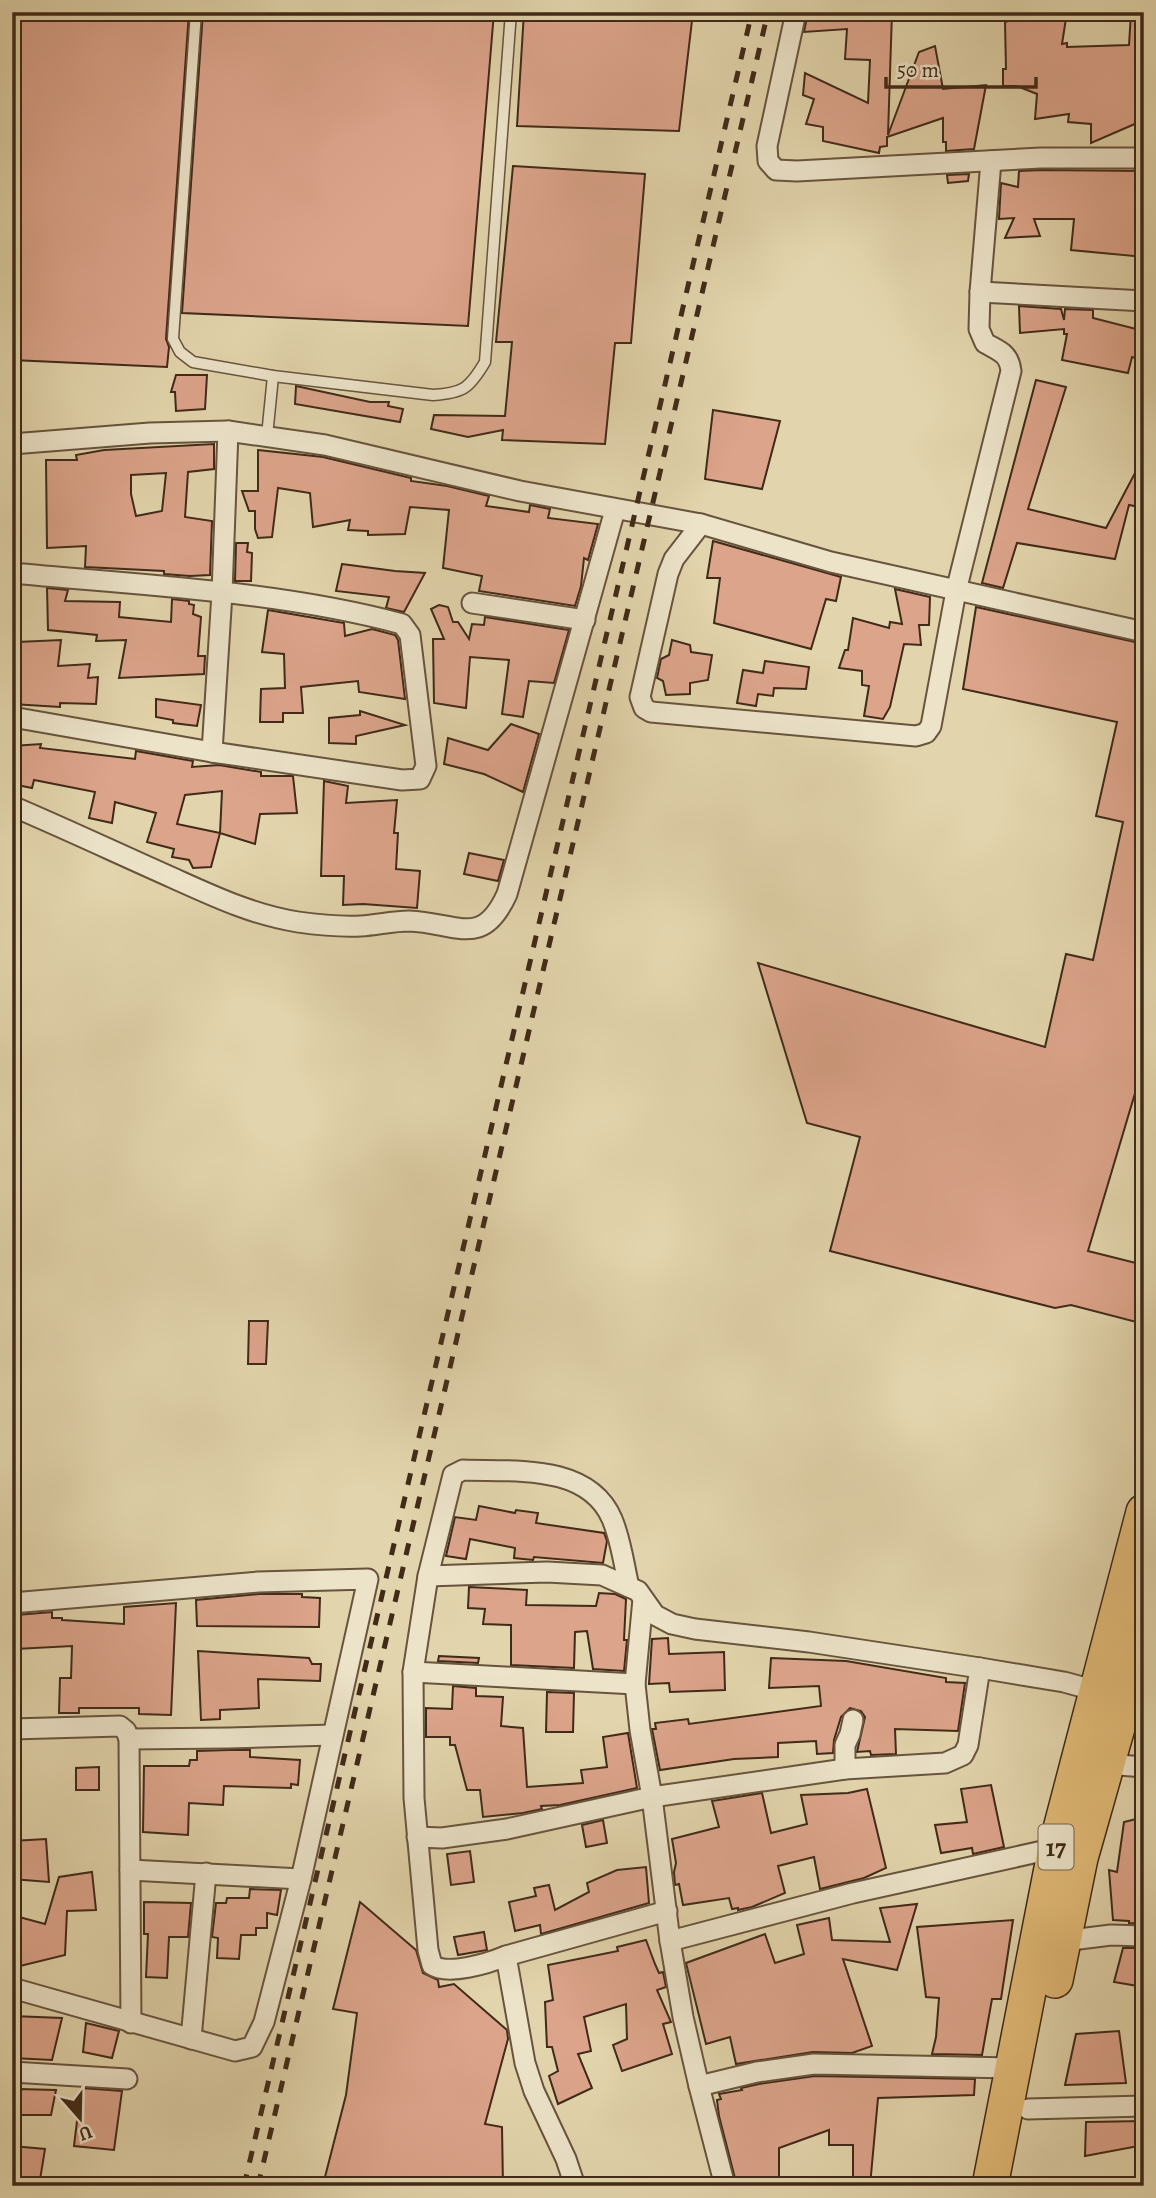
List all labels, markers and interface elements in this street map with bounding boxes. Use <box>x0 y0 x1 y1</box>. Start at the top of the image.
scale bar <box>886 46 1037 90</box>
text: 50 m <box>897 56 939 84</box>
road number: 17 <box>1038 1824 1074 1870</box>
north arrow <box>46 2082 116 2152</box>
text: U <box>75 2119 96 2148</box>

